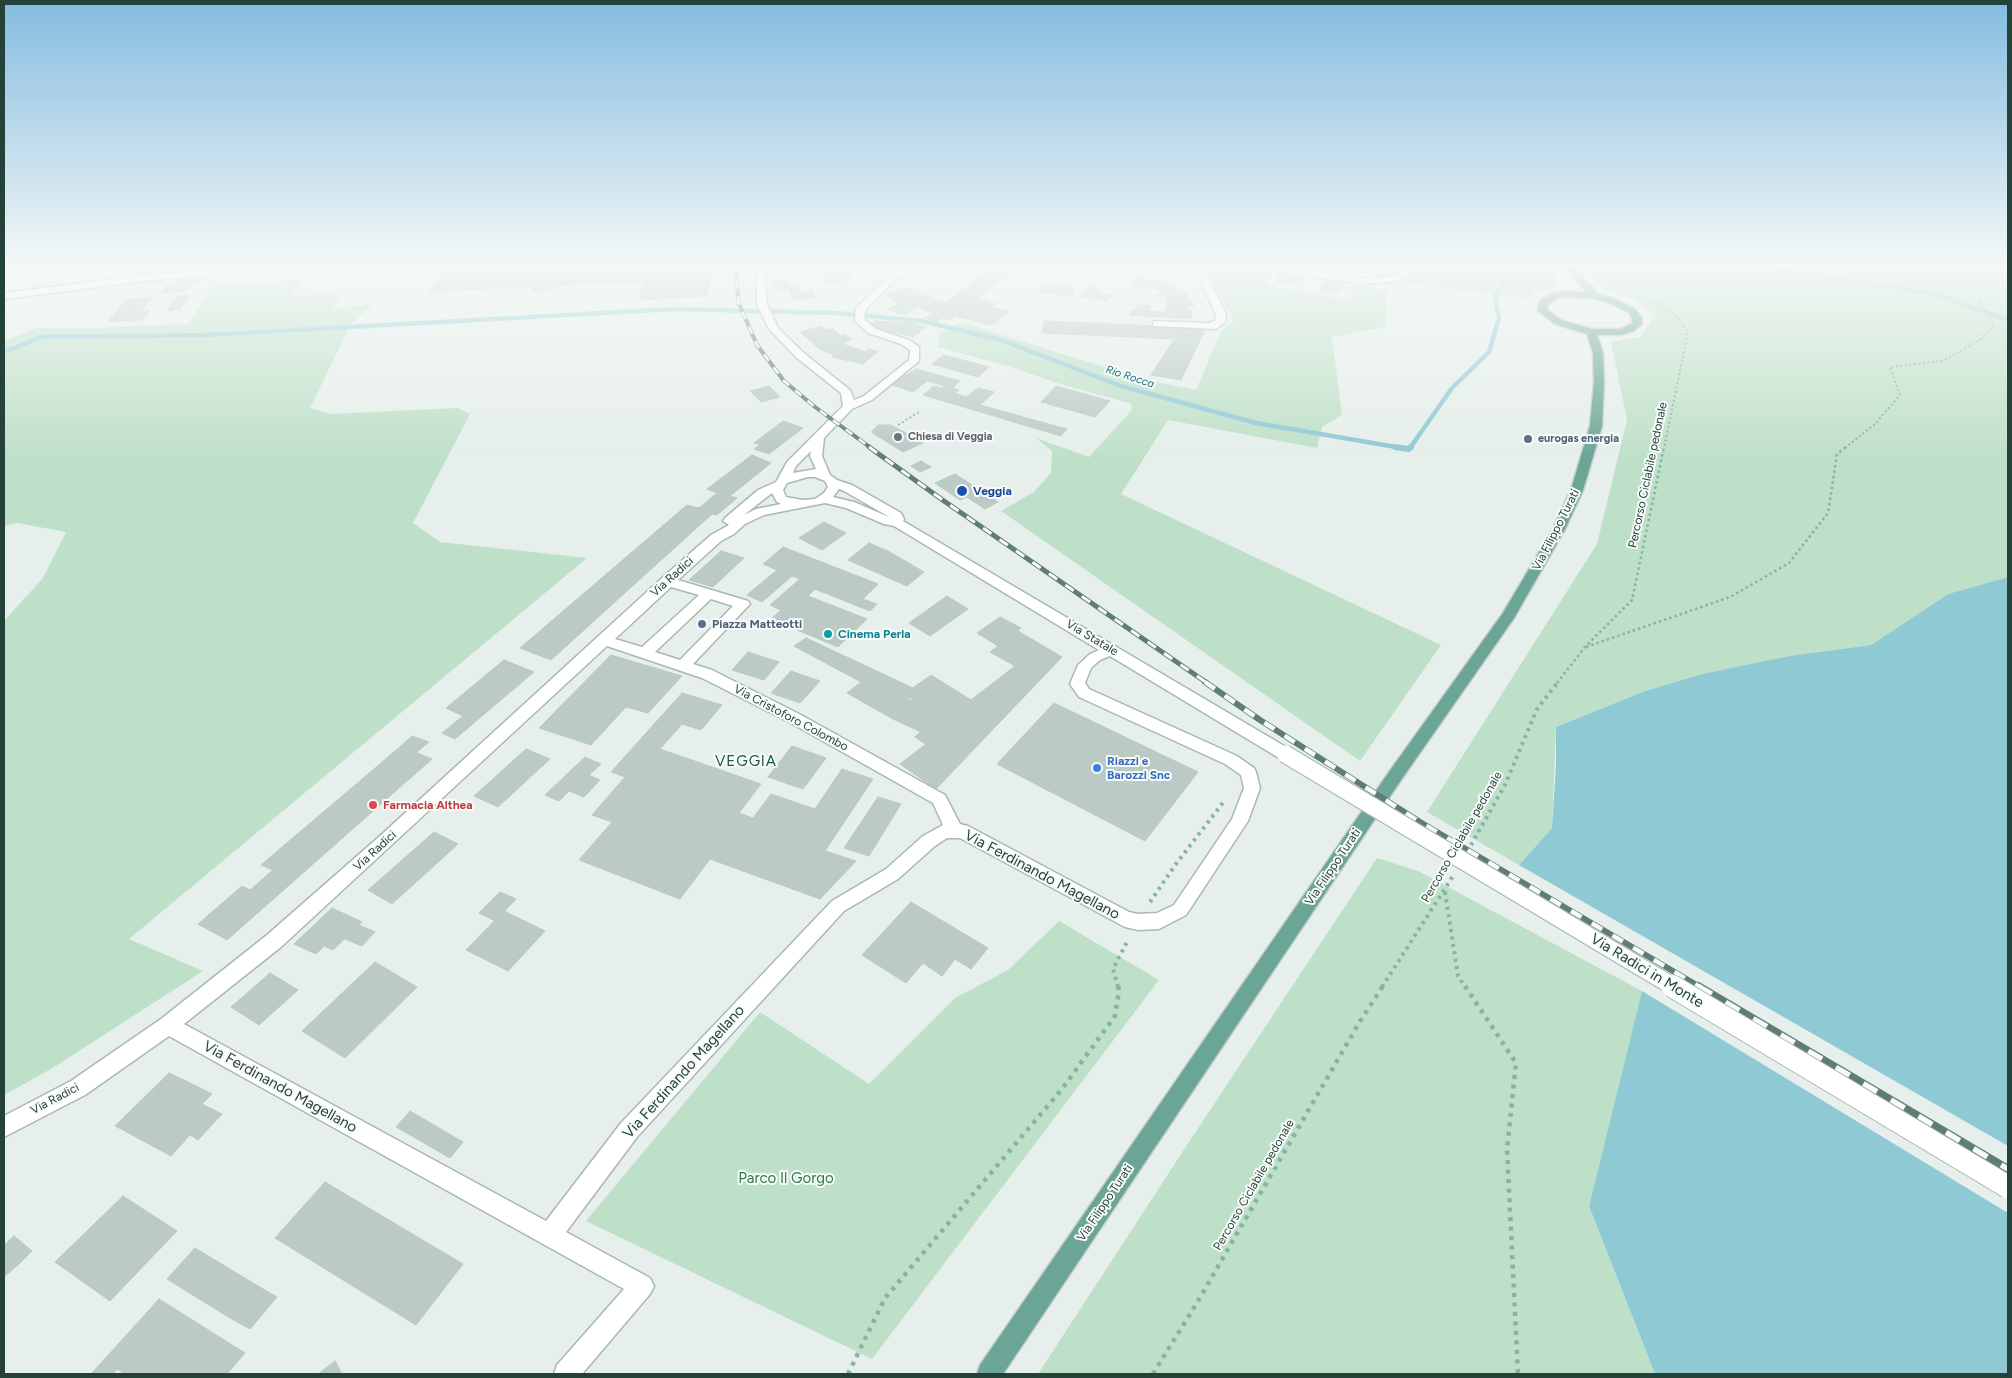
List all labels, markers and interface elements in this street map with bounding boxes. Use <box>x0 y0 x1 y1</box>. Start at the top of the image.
water label: Rio Rocca <box>1104 363 1156 391</box>
street label: Percorso Ciclabile pedonale <box>1625 401 1671 549</box>
place label: Chiesa di Veggia <box>908 430 992 444</box>
marker: Chiesa di Veggia <box>892 431 904 443</box>
place label: eurogas energia <box>1538 432 1619 446</box>
marker: eurogas energia <box>1522 433 1534 445</box>
marker: Veggia <box>955 484 969 498</box>
place label: Veggia <box>973 484 1012 498</box>
street label: Via Filippo Turati <box>1529 487 1583 573</box>
street label: Via Radici <box>648 554 696 600</box>
place label: Piazza Matteotti <box>712 617 802 631</box>
street label: Via Statale <box>1063 617 1121 659</box>
marker: Piazza Matteotti <box>696 618 708 630</box>
place label: Cinema Perla <box>838 627 911 641</box>
marker: Cinema Perla <box>822 628 834 640</box>
street label: Via Cristoforo Colombo <box>731 682 851 754</box>
district label: VEGGIA <box>714 753 778 771</box>
place label: Riazzi e Barozzi Snc <box>1107 754 1170 782</box>
marker: Riazzi e Barozzi Snc <box>1091 762 1103 774</box>
street label: Percorso Ciclabile pedonale <box>1419 769 1505 905</box>
place label: Farmacia Althea <box>383 798 473 812</box>
marker: Farmacia Althea <box>367 799 379 811</box>
street label: Via Ferdinando Magellano <box>961 826 1123 924</box>
street label: Via Filippo Turati <box>1302 826 1364 908</box>
street label: Via Radici <box>351 828 399 874</box>
street label: Via Radici in Monte <box>1587 930 1707 1012</box>
street label: Via Ferdinando Magellano <box>619 1002 749 1142</box>
street label: Via Ferdinando Magellano <box>200 1037 360 1137</box>
street label: Via Radici <box>28 1080 82 1118</box>
street label: Percorso Ciclabile pedonale <box>1211 1117 1297 1253</box>
street label: Via Filippo Turati <box>1074 1162 1136 1244</box>
park label: Parco Il Gorgo <box>738 1170 834 1188</box>

